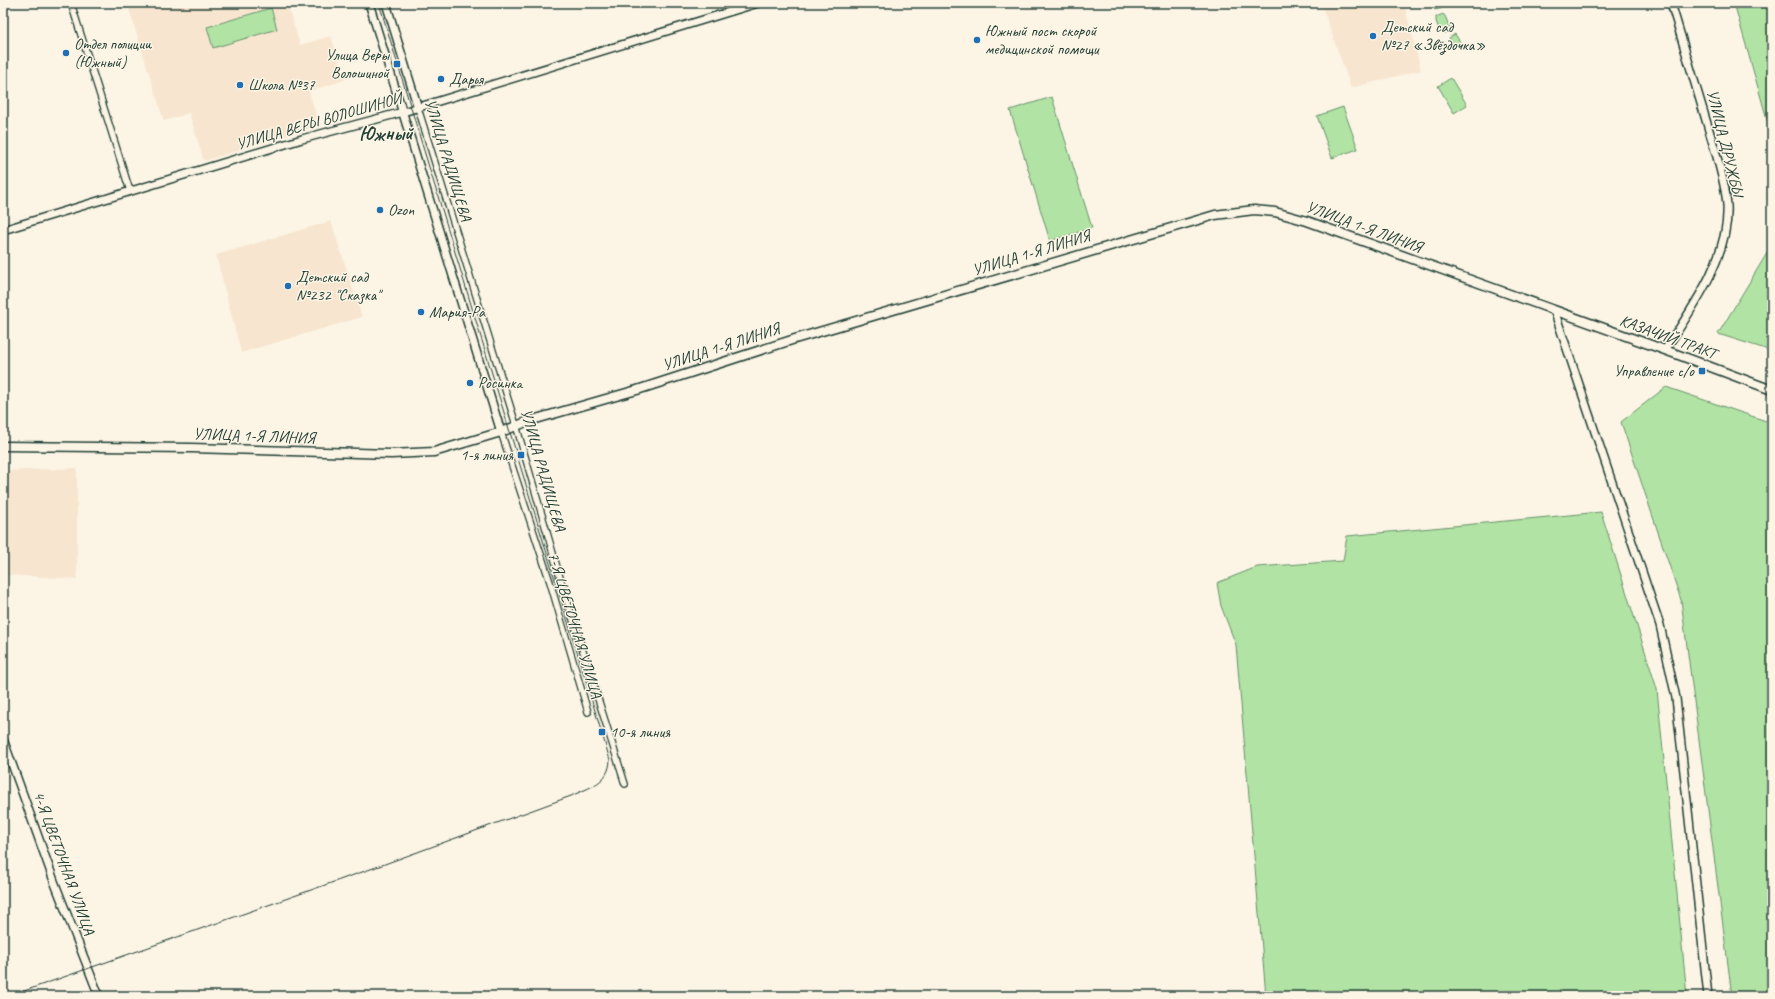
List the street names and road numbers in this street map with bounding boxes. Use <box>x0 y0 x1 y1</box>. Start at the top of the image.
street label: УЛИЦА ВЕРЫ ВОЛОШИНОЙ <box>234 87 407 154</box>
street label: УЛИЦА ДРУЖБЫ <box>1702 88 1749 202</box>
street label: УЛИЦА РАДИЩЕВА <box>420 97 476 224</box>
street label: УЛИЦА 1-Я ЛИНИЯ <box>1303 197 1427 258</box>
street label: УЛИЦА 1-Я ЛИНИЯ <box>970 225 1094 280</box>
street label: КАЗАЧИЙ ТРАКТ <box>1617 310 1722 365</box>
street label: УЛИЦА 1-Я ЛИНИЯ <box>660 318 784 375</box>
street label: УЛИЦА РАДИЩЕВА <box>516 407 570 534</box>
street label: УЛИЦА 1-Я ЛИНИЯ <box>193 424 318 448</box>
street label: 7-Я ЦВЕТОЧНАЯ УЛИЦА <box>543 550 607 701</box>
street label: 4-Я ЦВЕТОЧНАЯ УЛИЦА <box>29 788 100 939</box>

